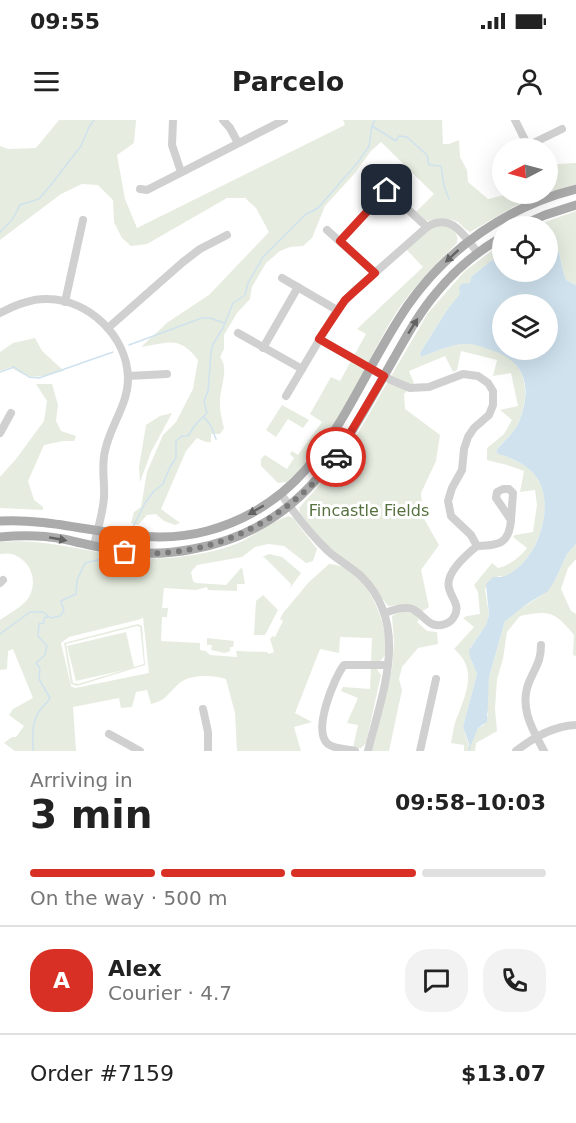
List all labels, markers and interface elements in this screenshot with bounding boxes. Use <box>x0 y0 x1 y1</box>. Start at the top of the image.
text: 09:55 <box>30 9 100 34</box>
icon: menu <box>30 65 63 98</box>
icon: person <box>513 65 546 98</box>
text: Parcelo <box>232 66 344 97</box>
north arrow <box>492 138 558 204</box>
map controls <box>492 138 558 360</box>
pin <box>361 164 412 215</box>
icon: home <box>370 173 403 206</box>
button: locate <box>492 216 558 282</box>
one-way arrow <box>444 249 459 263</box>
button: layers <box>492 294 558 360</box>
one-way arrow <box>407 318 418 334</box>
courier <box>306 427 366 487</box>
icon: car <box>320 441 353 474</box>
park label: Fincastle Fields <box>309 501 429 520</box>
one-way arrow <box>247 505 264 515</box>
pin <box>99 526 150 577</box>
one-way arrow <box>49 534 68 543</box>
icon: bag <box>108 535 141 568</box>
text: Arriving in <box>30 768 133 792</box>
text: 09:58–10:03 <box>395 790 546 815</box>
text: 3 min <box>30 792 152 837</box>
text: On the way · 500 m <box>30 886 228 910</box>
button: chat <box>405 949 468 1012</box>
button: phone <box>483 949 546 1012</box>
text: Alex <box>108 956 162 981</box>
text: A <box>53 968 70 993</box>
text: Courier · 4.7 <box>108 981 232 1005</box>
text: Order #7159 <box>30 1061 174 1086</box>
text: $13.07 <box>461 1061 546 1086</box>

